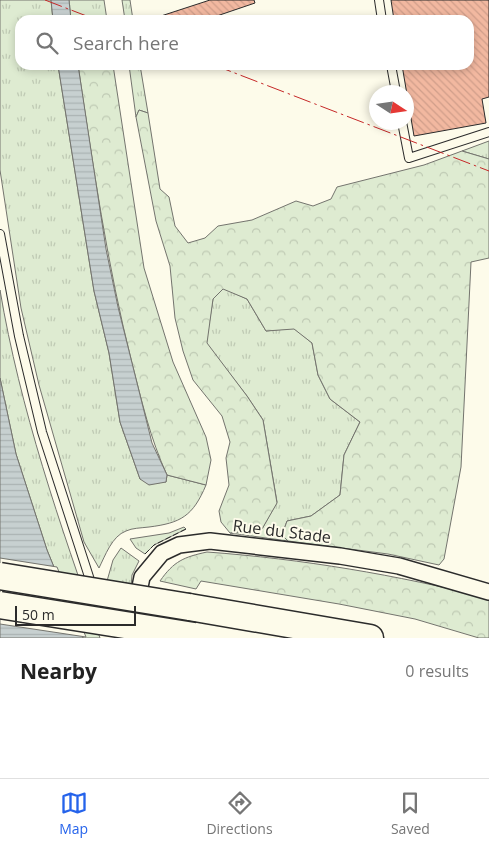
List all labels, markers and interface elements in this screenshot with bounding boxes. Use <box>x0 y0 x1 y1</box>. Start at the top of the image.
search box <box>15 15 474 70</box>
icon: search <box>33 29 61 57</box>
text: Search here <box>73 30 179 56</box>
north arrow <box>369 85 414 130</box>
street label: Rue du Stade <box>232 514 332 548</box>
scale bar <box>15 603 136 626</box>
text: 50 m <box>22 605 55 624</box>
text: Nearby <box>20 657 97 685</box>
text: 0 results <box>405 660 469 682</box>
tab: Map <box>59 789 88 838</box>
tab: Directions <box>206 789 273 838</box>
tab: Saved <box>391 789 430 838</box>

